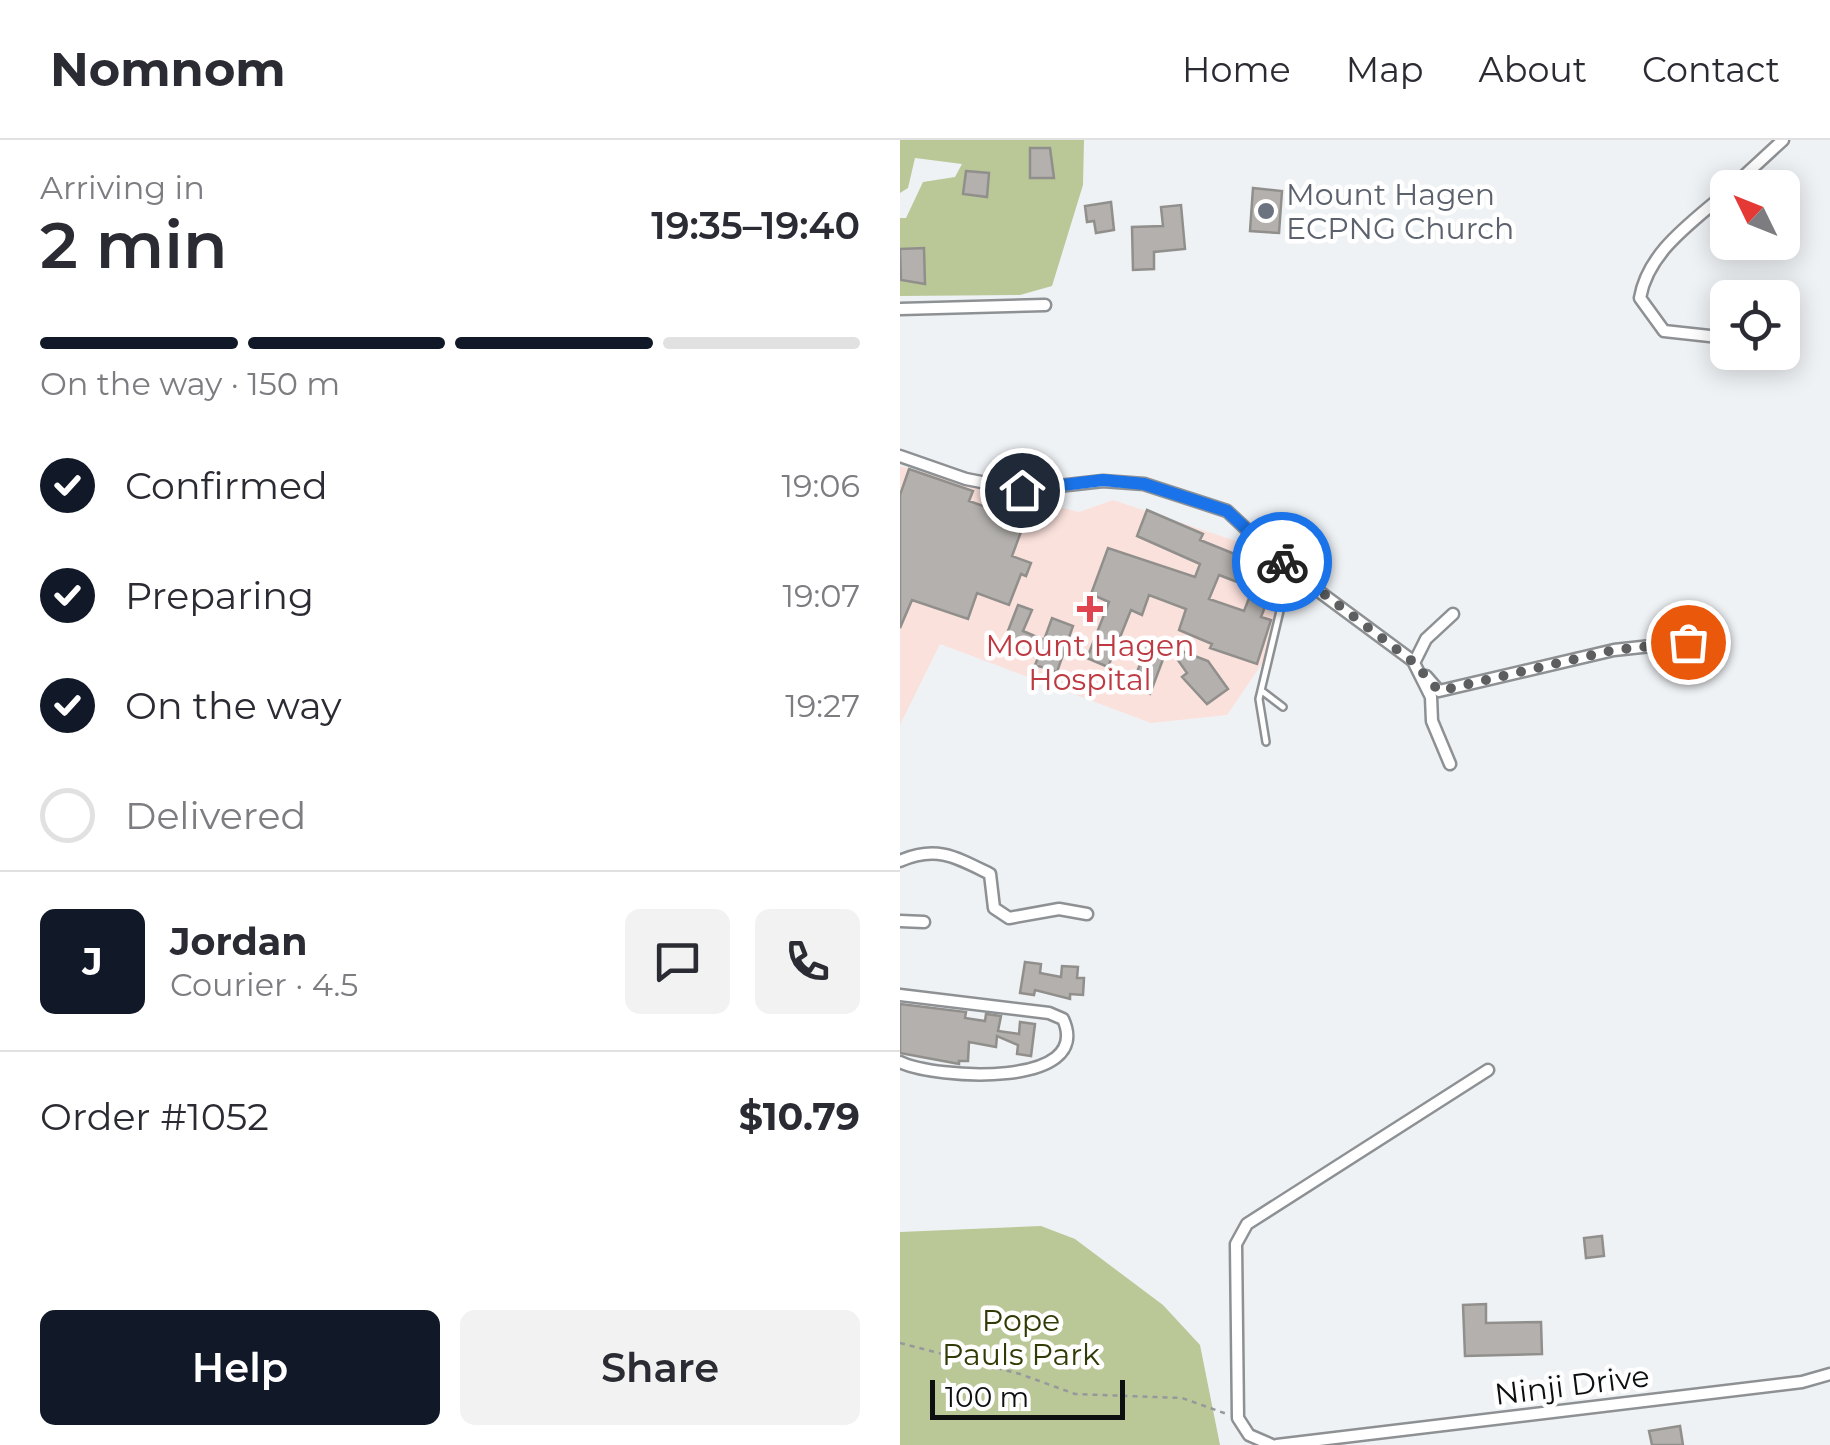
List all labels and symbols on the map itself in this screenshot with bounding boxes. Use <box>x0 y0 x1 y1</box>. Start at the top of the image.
north arrow <box>1710 170 1800 260</box>
place label: Mount Hagen ECPNG Church <box>1286 176 1514 247</box>
marker: Mount Hagen ECPNG Church <box>1255 200 1277 222</box>
pin <box>980 448 1065 533</box>
courier <box>1232 512 1332 612</box>
marker: Mount Hagen Hospital <box>1077 596 1103 622</box>
pin <box>1646 600 1731 685</box>
place label: Mount Hagen Hospital <box>986 627 1194 698</box>
park label: Pope Pauls Park <box>942 1302 1100 1373</box>
street label: Ninji Drive <box>1493 1357 1651 1413</box>
scale bar <box>930 1375 1125 1420</box>

